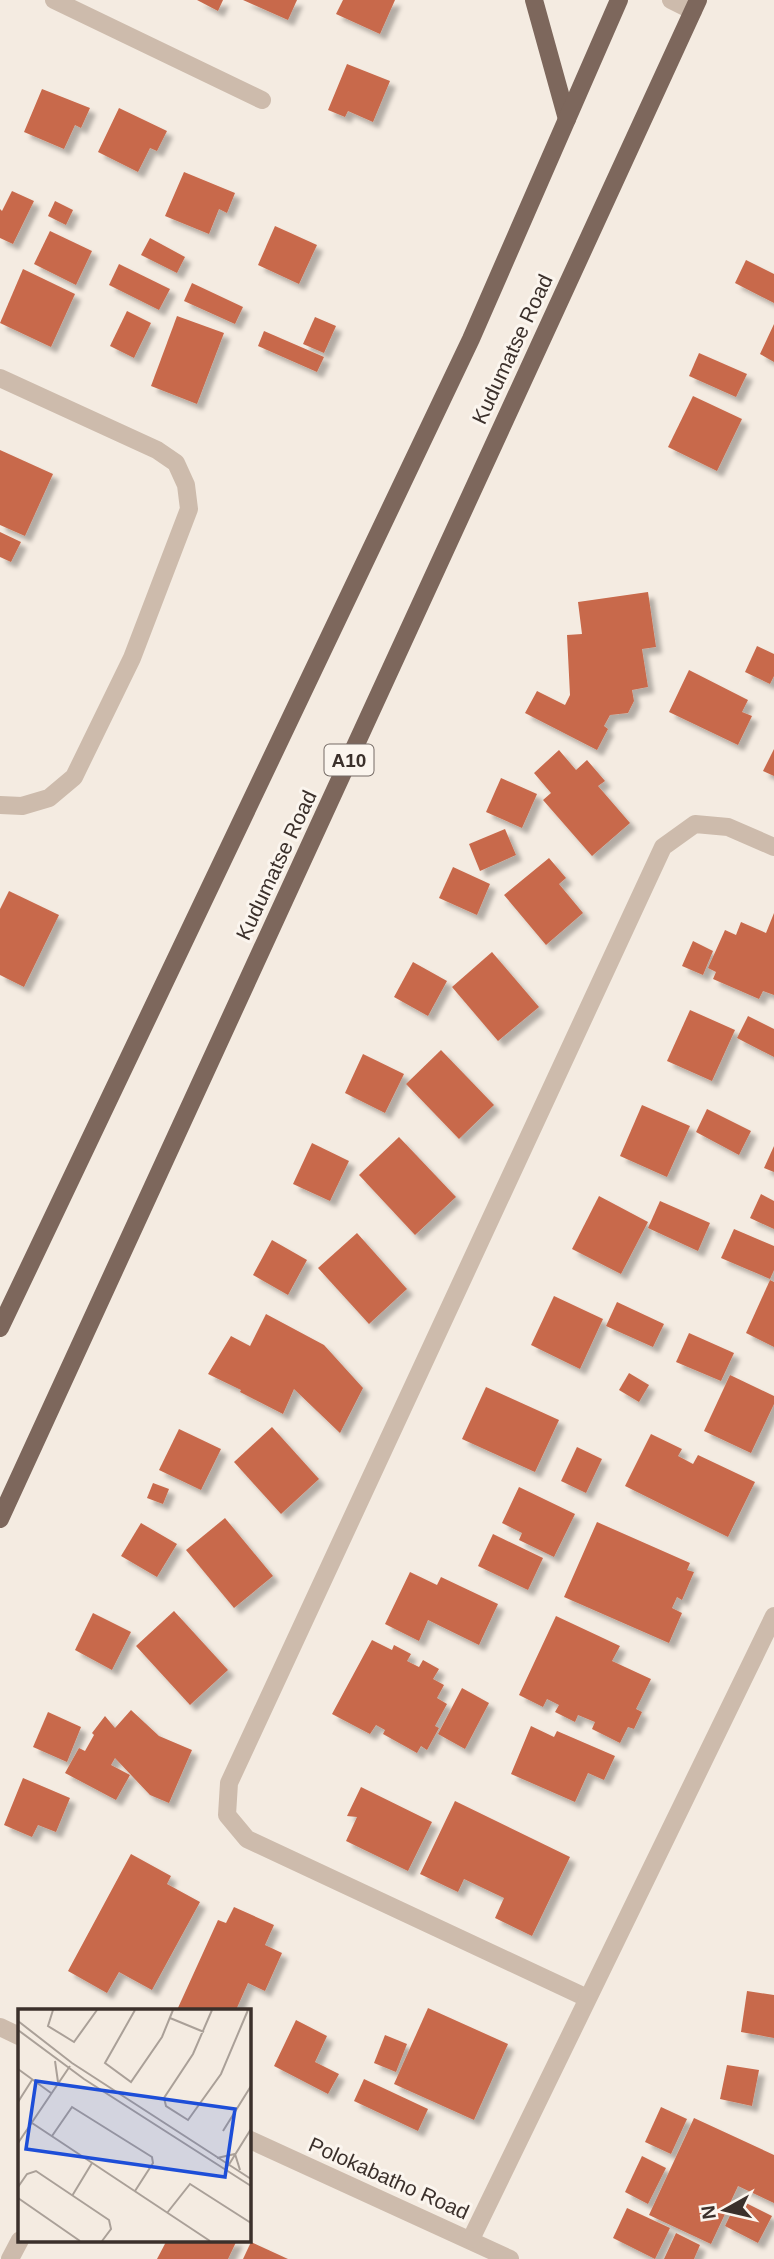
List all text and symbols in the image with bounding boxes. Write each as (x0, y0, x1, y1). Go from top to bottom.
street label: Kudumatse Road (467, 271, 557, 427)
road number: A10 (324, 744, 374, 776)
street label: Kudumatse Road (231, 787, 321, 943)
inset map (18, 2009, 250, 2242)
street label: Polokabatho Road (305, 2132, 473, 2224)
north arrow (690, 2175, 760, 2245)
text: N (697, 2204, 720, 2221)

